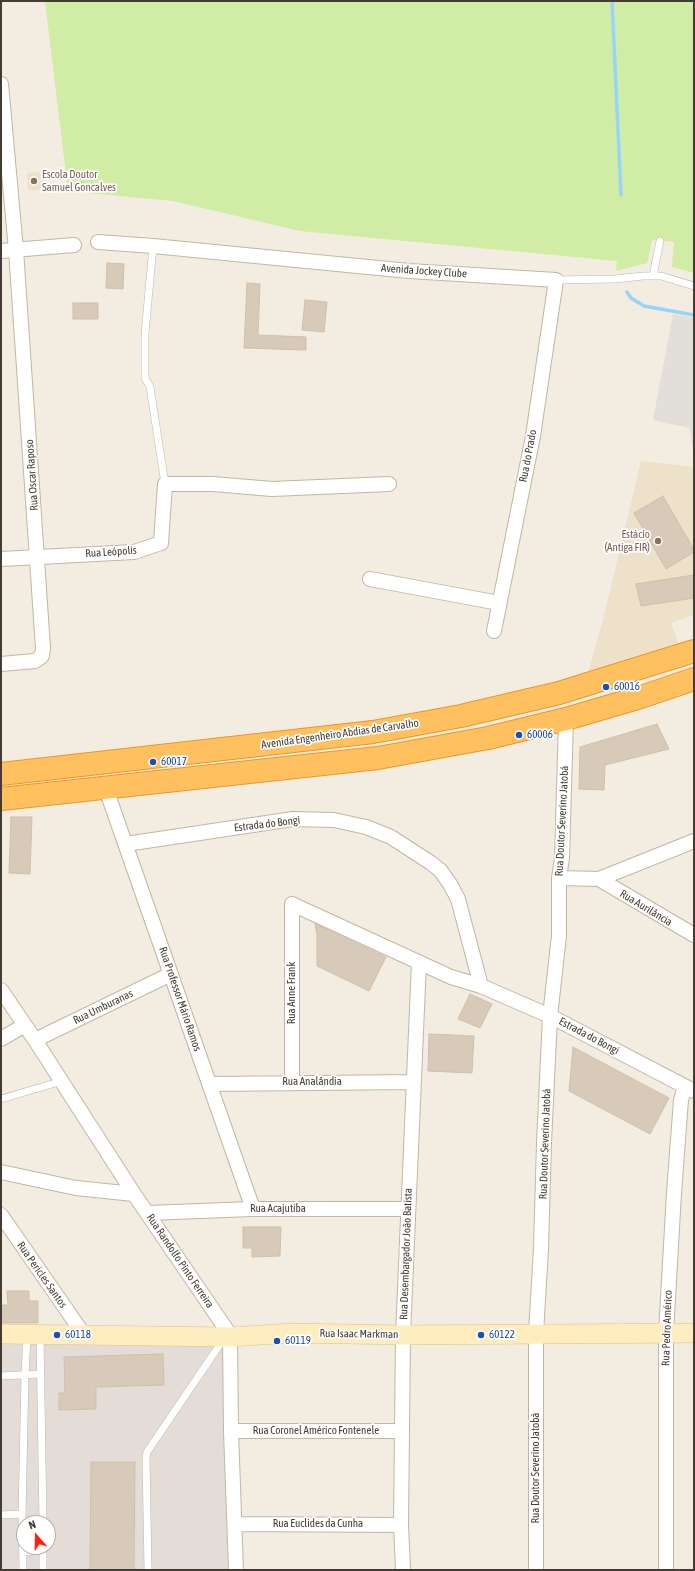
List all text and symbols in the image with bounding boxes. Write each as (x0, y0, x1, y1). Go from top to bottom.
place label: Escola Doutor Samuel Goncalves (42, 168, 116, 194)
marker: Escola Doutor Samuel Goncalves (29, 176, 39, 186)
street label: Avenida Jockey Clube (381, 261, 467, 281)
street label: Rua do Prado (516, 429, 540, 483)
street label: Rua Oscar Raposo (23, 439, 41, 511)
place label: Estácio (Antiga FIR) (604, 528, 650, 554)
marker: Estácio (Antiga FIR) (653, 536, 663, 546)
street label: Rua Leópolis (85, 544, 137, 560)
place label: 60016 (614, 680, 640, 694)
marker: 60016 (601, 682, 611, 692)
street label: Avenida Engenheiro Abdias de Carvalho (260, 716, 420, 752)
place label: 60006 (527, 728, 553, 742)
marker: 60006 (514, 730, 524, 740)
place label: 60017 (161, 755, 187, 769)
marker: 60017 (148, 757, 158, 767)
street label: Rua Doutor Severino Jatobá (553, 765, 571, 877)
street label: Estrada do Bongi (233, 813, 301, 835)
street label: Rua Aurilância (617, 887, 675, 929)
street label: Rua Professor Mário Ramos (156, 945, 204, 1053)
street label: Rua Anne Frank (285, 962, 299, 1024)
street label: Rua Umburanas (71, 987, 135, 1027)
street label: Estrada do Bongi (557, 1015, 621, 1057)
street label: Rua Analândia (282, 1075, 342, 1089)
street label: Rua Doutor Severino Jatobá (536, 1088, 554, 1200)
street label: Rua Desembargador João Batista (397, 1188, 415, 1320)
street label: Rua Acajutiba (250, 1202, 306, 1216)
street label: Rua Randolfo Pinto Ferreira (144, 1211, 216, 1311)
street label: Rua Pericles Santos (14, 1239, 70, 1311)
street label: Rua Pedro Américo (659, 1290, 675, 1366)
street label: Rua Isaac Markman (319, 1327, 399, 1341)
place label: 60118 (65, 1328, 91, 1342)
place label: 60122 (489, 1328, 515, 1342)
marker: 60118 (52, 1330, 62, 1340)
marker: 60122 (476, 1330, 486, 1340)
place label: 60119 (285, 1334, 311, 1348)
marker: 60119 (272, 1336, 282, 1346)
street label: Rua Doutor Severino Jatobá (529, 1413, 543, 1523)
street label: Rua Coronel Américo Fontenele (253, 1424, 379, 1438)
north arrow (16, 1515, 56, 1555)
street label: Rua Euclides da Cunha (273, 1517, 363, 1531)
text: N (27, 1518, 37, 1531)

